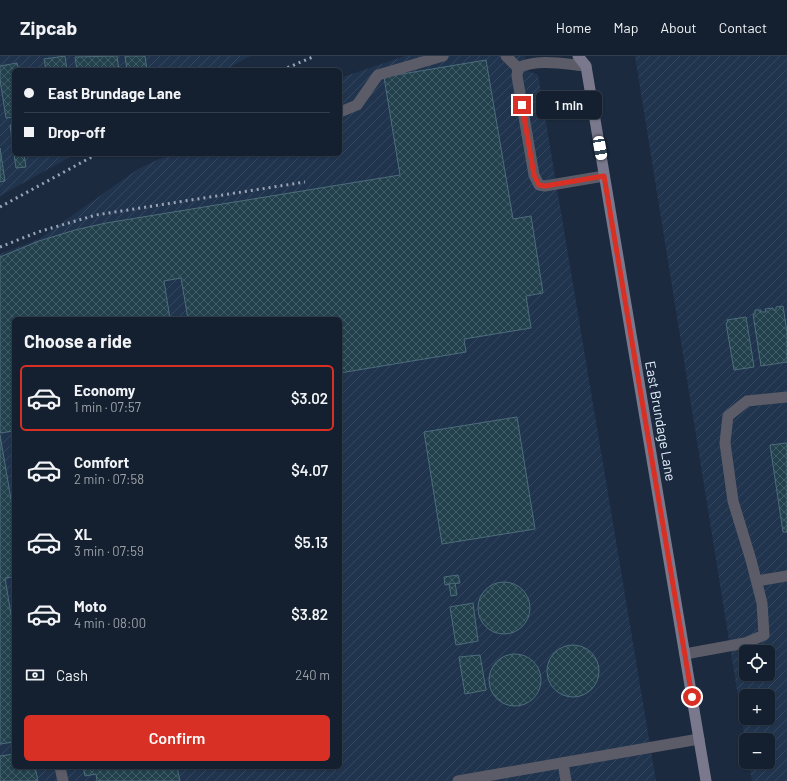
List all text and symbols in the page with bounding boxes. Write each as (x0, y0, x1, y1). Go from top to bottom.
text: Zipcab (20, 16, 77, 39)
text: Home (556, 19, 592, 36)
text: Map (614, 19, 638, 36)
text: About (660, 19, 697, 36)
text: Contact (719, 19, 767, 36)
text: East Brundage Lane (48, 84, 181, 102)
callout: 1 min (536, 91, 602, 119)
route end (513, 96, 531, 114)
text: 1 min (555, 97, 583, 113)
text: Drop-off (48, 123, 106, 141)
car (592, 135, 608, 161)
text: Choose a ride (24, 330, 132, 352)
street label: East Brundage Lane (642, 360, 680, 482)
icon: car (26, 380, 62, 416)
text: Economy (74, 381, 135, 399)
text: $3.02 (291, 389, 328, 407)
text: 1 min · 07:57 (74, 399, 141, 415)
icon: car (26, 452, 62, 488)
text: Comfort (74, 453, 129, 471)
text: $4.07 (291, 461, 328, 479)
text: 2 min · 07:58 (74, 471, 144, 487)
icon: car (26, 524, 62, 560)
text: XL (74, 525, 92, 543)
text: $5.13 (294, 533, 328, 551)
text: 3 min · 07:59 (74, 543, 144, 559)
icon: car (26, 596, 62, 632)
text: Moto (74, 597, 107, 615)
text: $3.82 (291, 605, 328, 623)
text: 4 min · 08:00 (74, 615, 146, 631)
map controls (739, 645, 775, 769)
button: locate (739, 645, 775, 681)
icon: cash (24, 664, 46, 686)
text: Cash (56, 666, 88, 684)
text: 240 m (295, 667, 330, 683)
route start (683, 688, 701, 706)
button: + (739, 689, 775, 725)
button: Confirm (24, 715, 330, 761)
button: − (739, 733, 775, 769)

